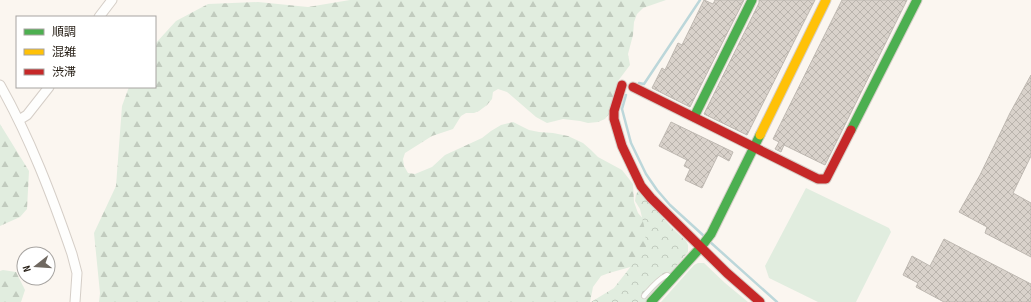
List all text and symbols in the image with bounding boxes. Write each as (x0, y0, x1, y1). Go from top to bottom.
legend (16, 16, 156, 88)
text: 順調 (52, 25, 76, 40)
text: 混雑 (52, 45, 76, 60)
text: 渋滞 (52, 65, 76, 80)
north arrow (16, 246, 56, 286)
text: N (20, 264, 34, 273)

